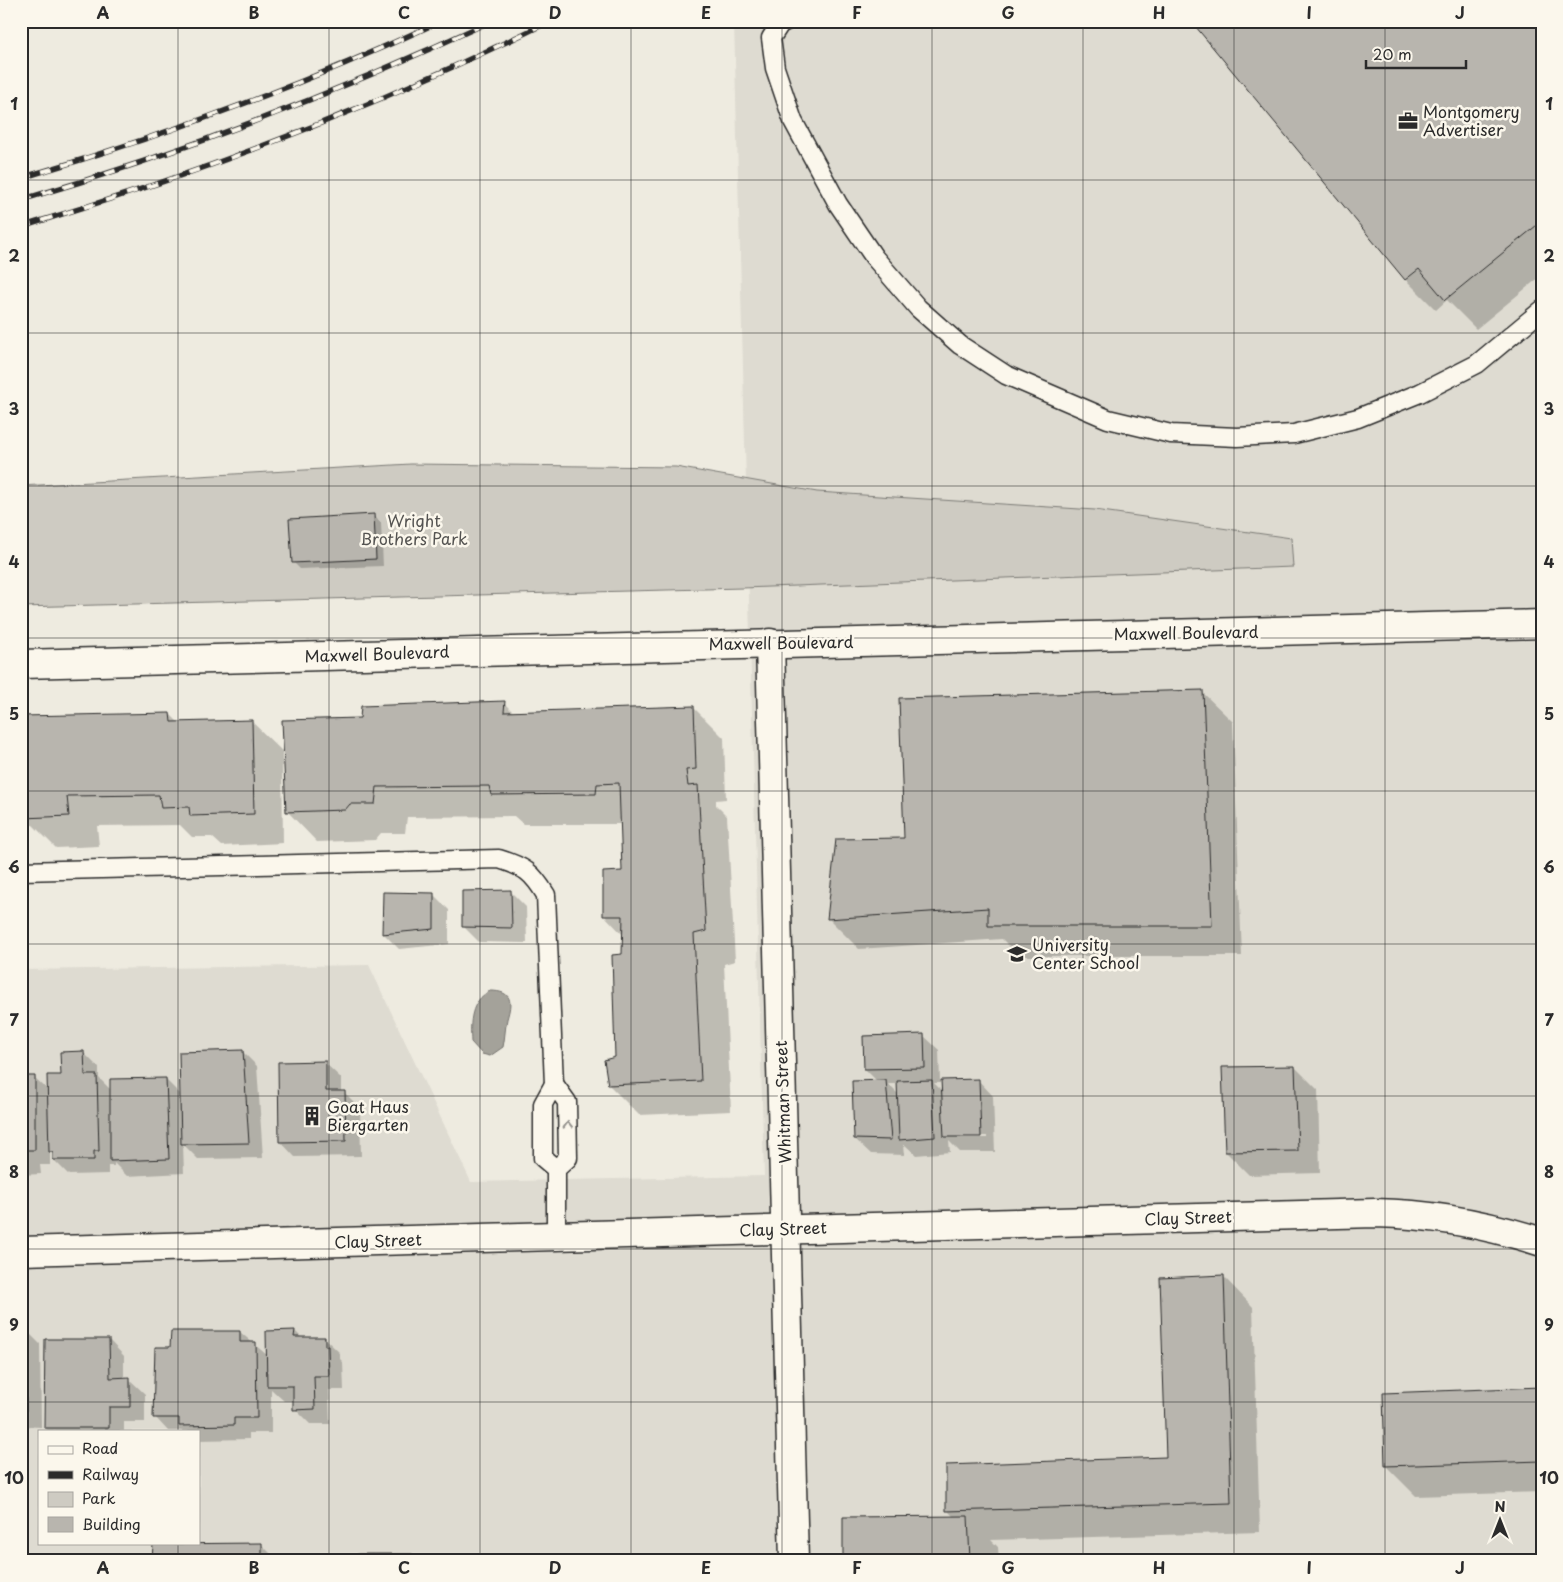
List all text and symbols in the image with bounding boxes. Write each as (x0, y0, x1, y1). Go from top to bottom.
text: A (97, 0, 110, 24)
text: B (249, 0, 260, 24)
text: C (398, 0, 410, 24)
text: D (549, 0, 561, 24)
text: E (701, 0, 711, 24)
text: F (852, 0, 862, 24)
text: G (1001, 0, 1015, 24)
text: H (1153, 0, 1165, 24)
text: I (1306, 0, 1312, 24)
text: J (1455, 0, 1465, 24)
scale bar (1366, 38, 1466, 70)
text: 20 m (1373, 42, 1412, 65)
text: 1 (10, 91, 18, 115)
text: 1 (1545, 91, 1553, 115)
place label: Montgomery Advertiser (1423, 99, 1520, 141)
office icon: Montgomery Advertiser (1397, 110, 1419, 132)
text: 2 (8, 243, 20, 267)
text: 2 (1543, 243, 1555, 267)
text: 3 (9, 396, 19, 420)
text: 3 (1544, 396, 1554, 420)
park label: Wright Brothers Park (360, 508, 468, 550)
text: 4 (9, 549, 20, 573)
text: 4 (1544, 549, 1555, 573)
street label: Maxwell Boulevard (1113, 619, 1259, 645)
street label: Maxwell Boulevard (708, 629, 854, 655)
street label: Maxwell Boulevard (304, 638, 450, 668)
text: 5 (9, 701, 19, 725)
text: 5 (1544, 701, 1554, 725)
text: 6 (8, 854, 20, 878)
text: 6 (1543, 854, 1555, 878)
place label: University Center School (1032, 932, 1140, 974)
school or university icon: University Center School (1006, 943, 1028, 965)
text: 7 (9, 1007, 19, 1031)
text: 7 (1544, 1007, 1554, 1031)
street label: Whitman Street (768, 1040, 796, 1164)
place label: Goat Haus Biergarten (327, 1094, 409, 1136)
building icon: Goat Haus Biergarten (301, 1105, 323, 1127)
one-way arrow (562, 1121, 573, 1129)
text: 8 (9, 1159, 19, 1183)
text: 8 (1544, 1159, 1554, 1183)
street label: Clay Street (1144, 1203, 1233, 1231)
street label: Clay Street (739, 1214, 828, 1242)
street label: Clay Street (334, 1226, 423, 1254)
text: 9 (9, 1312, 19, 1336)
text: 9 (1544, 1312, 1554, 1336)
legend (38, 1430, 200, 1544)
text: Road (82, 1436, 118, 1459)
text: Railway (82, 1462, 139, 1485)
text: 10 (4, 1465, 24, 1489)
text: 10 (1539, 1465, 1559, 1489)
text: Park (82, 1486, 116, 1509)
north arrow (1476, 1494, 1526, 1544)
text: N (1494, 1496, 1506, 1517)
text: Building (82, 1512, 141, 1535)
text: A (97, 1555, 110, 1579)
text: B (249, 1555, 260, 1579)
text: C (398, 1555, 410, 1579)
text: D (549, 1555, 561, 1579)
text: E (701, 1555, 711, 1579)
text: F (852, 1555, 862, 1579)
text: G (1001, 1555, 1015, 1579)
text: H (1153, 1555, 1165, 1579)
text: I (1306, 1555, 1312, 1579)
text: J (1455, 1555, 1465, 1579)

